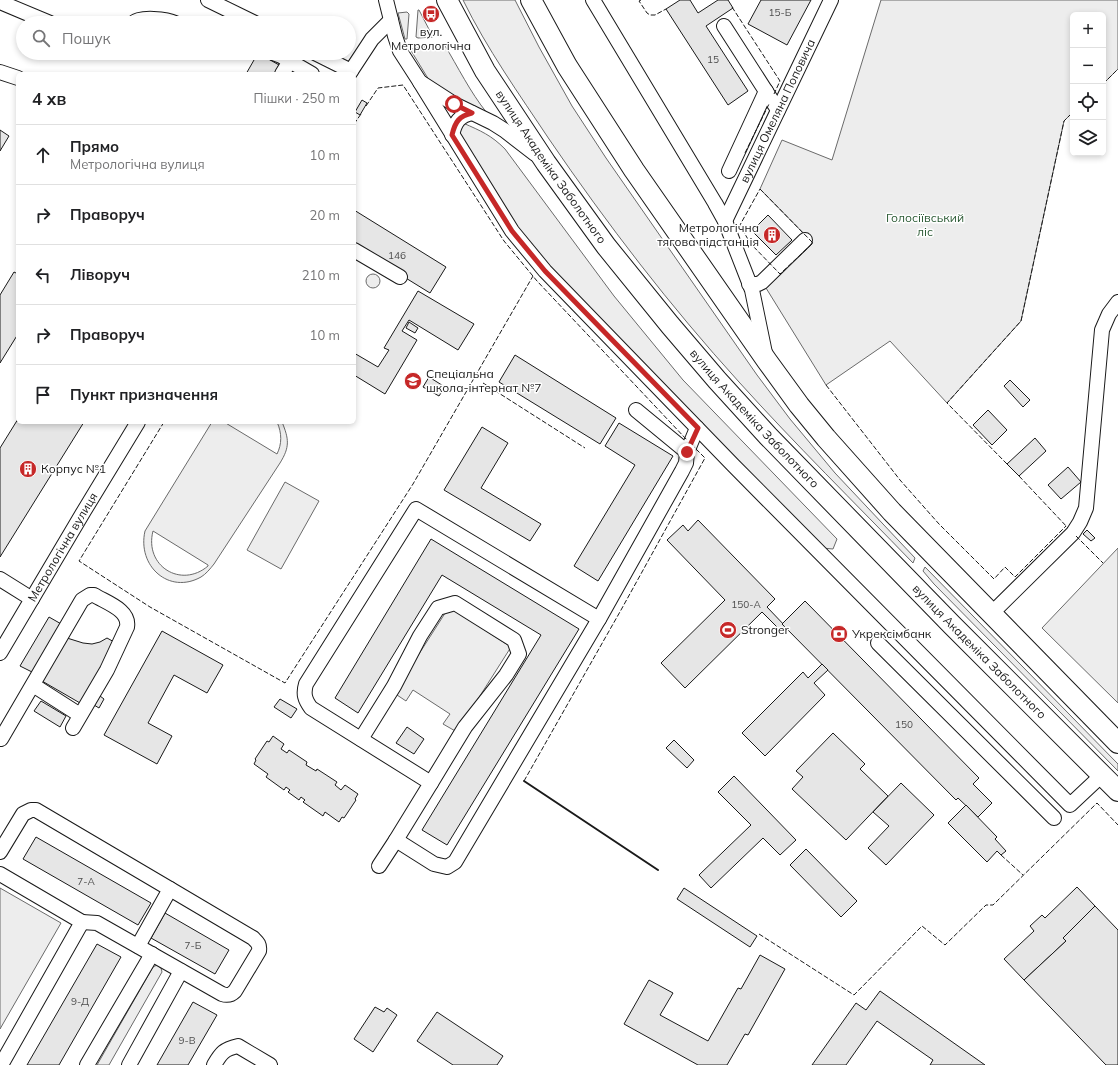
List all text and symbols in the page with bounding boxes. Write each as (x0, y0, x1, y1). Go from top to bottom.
bus stop icon: вул. Метрологічна (421, 4, 441, 24)
house number: 15-Б (768, 6, 792, 19)
map controls (1070, 12, 1106, 156)
button: + (1070, 12, 1106, 48)
search box (16, 16, 356, 60)
place label: вул. Метрологічна (391, 24, 471, 53)
icon: search (30, 27, 52, 49)
text: Пошук (62, 29, 111, 48)
street label: вулиця Омеляна Поповича (736, 36, 818, 185)
button: − (1070, 48, 1106, 84)
house number: 15 (707, 53, 719, 66)
button: locate (1070, 84, 1106, 120)
street label: вулиця Академіка Заболотного (493, 87, 610, 246)
text: 4 хв (32, 88, 66, 109)
text: Пішки · 250 m (253, 90, 340, 106)
route start (445, 95, 463, 113)
button: layers (1070, 120, 1106, 156)
text: Прямо (70, 137, 119, 156)
icon: ahead (32, 144, 54, 166)
text: 10 m (310, 147, 340, 163)
text: Метрологічна вулиця (70, 156, 205, 172)
icon: right (32, 204, 54, 226)
text: Праворуч (70, 205, 145, 224)
text: 20 m (310, 207, 340, 223)
park label: Голосіївський ліс (886, 210, 964, 239)
place label: Метрологічна тягова підстанція (657, 220, 759, 249)
building icon: Метрологічна тягова підстанція (762, 225, 782, 245)
house number: 146 (388, 249, 406, 262)
icon: left (32, 264, 54, 286)
text: Ліворуч (70, 265, 130, 284)
text: 210 m (302, 267, 340, 283)
icon: right (32, 324, 54, 346)
text: Праворуч (70, 325, 145, 344)
text: 10 m (310, 327, 340, 343)
street label: вулиця Академіка Заболотного (687, 346, 822, 491)
place label: Спеціальна школа-інтернат №7 (426, 366, 542, 395)
school or university icon: Спеціальна школа-інтернат №7 (403, 371, 423, 391)
icon: arrive (32, 384, 54, 406)
text: Пункт призначення (70, 385, 218, 404)
route end (678, 443, 696, 461)
building icon: Корпус №1 (18, 459, 38, 479)
place label: Корпус №1 (41, 461, 106, 476)
street label: Метрологічна вулиця (24, 490, 100, 604)
street label: вулиця Академіка Заболотного (910, 581, 1050, 722)
house number: 150-А (731, 598, 761, 611)
sports icon: Stronger (718, 620, 738, 640)
place label: Stronger (741, 622, 790, 637)
bank icon: Укрексімбанк (829, 624, 849, 644)
place label: Укрексімбанк (851, 626, 932, 641)
house number: 150 (895, 718, 913, 731)
house number: 7-А (77, 875, 95, 888)
house number: 7-Б (184, 939, 202, 952)
house number: 9-Д (71, 995, 89, 1008)
house number: 9-В (178, 1034, 196, 1047)

